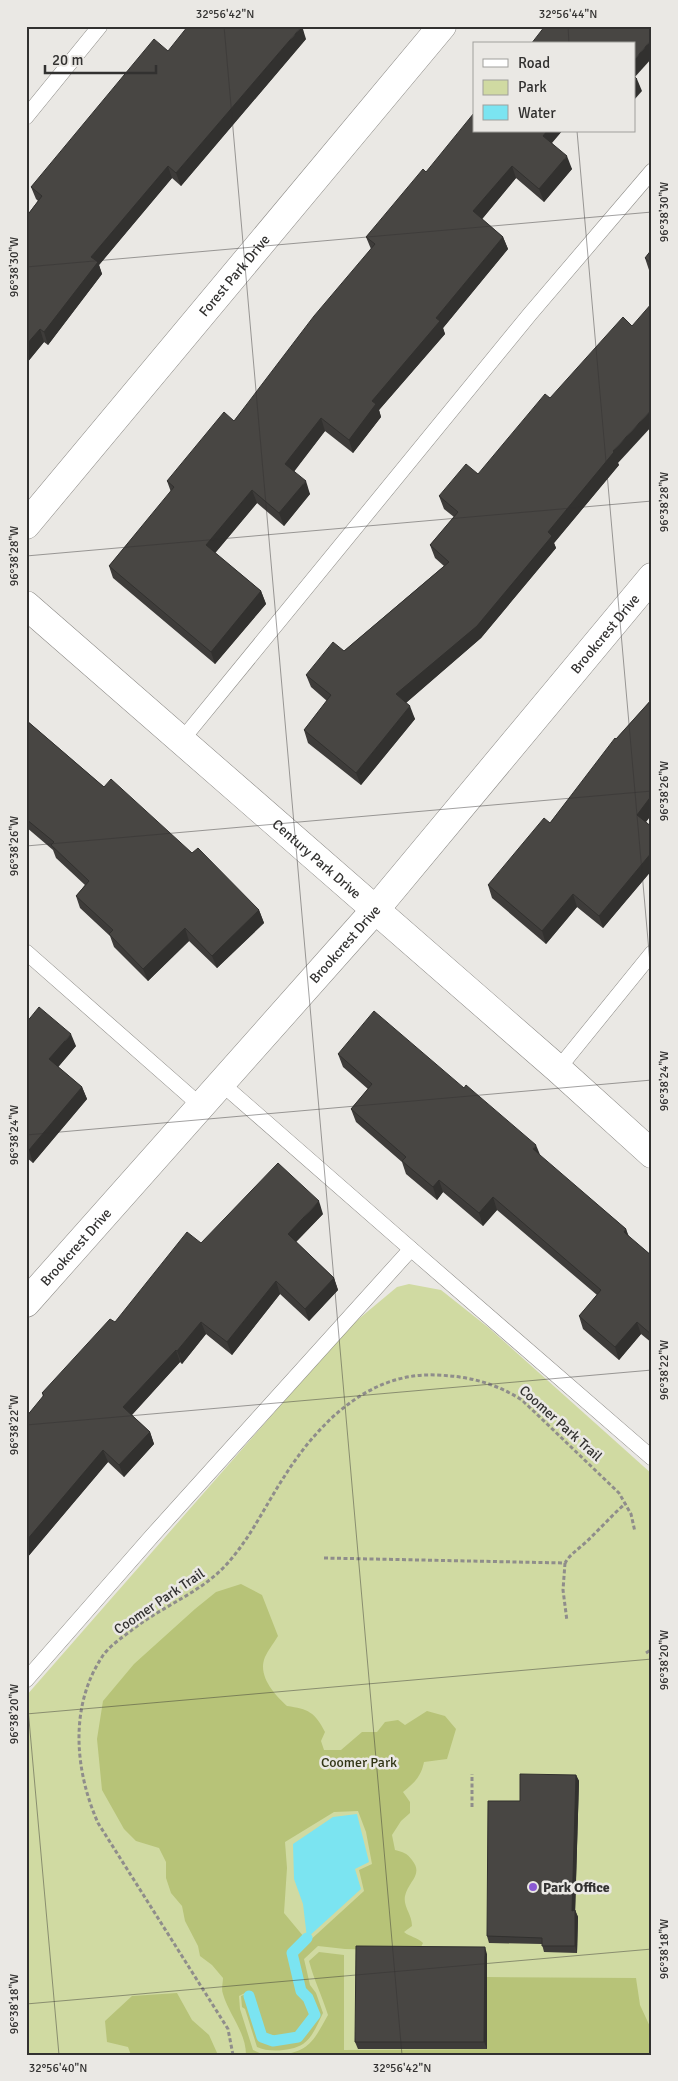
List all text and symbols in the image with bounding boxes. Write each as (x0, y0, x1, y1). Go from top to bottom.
text: 32°56'42"N (196, 7, 254, 22)
text: 32°56'44"N (539, 7, 597, 22)
scale bar (45, 42, 156, 74)
legend (473, 42, 636, 132)
text: 20 m (52, 51, 83, 69)
text: Road (518, 54, 550, 72)
text: Park (518, 78, 547, 96)
text: Water (518, 104, 556, 122)
text: 96°38'30"W (657, 182, 672, 242)
street label: Forest Park Drive (195, 231, 274, 320)
text: 96°38'30"W (7, 237, 22, 297)
text: 96°38'28"W (657, 472, 672, 532)
text: 96°38'28"W (7, 526, 22, 586)
street label: Brookcrest Drive (567, 591, 643, 677)
text: 96°38'26"W (657, 761, 672, 821)
text: 96°38'26"W (7, 816, 22, 876)
street label: Century Park Drive (269, 816, 364, 902)
street label: Brookcrest Drive (306, 902, 384, 987)
text: 96°38'24"W (657, 1051, 672, 1111)
text: 96°38'24"W (7, 1105, 22, 1165)
street label: Brookcrest Drive (37, 1205, 115, 1290)
text: 96°38'22"W (657, 1340, 672, 1400)
street label: Coomer Park Trail (516, 1382, 606, 1465)
text: 96°38'22"W (7, 1395, 22, 1455)
street label: Coomer Park Trail (111, 1565, 208, 1638)
text: 96°38'20"W (657, 1630, 672, 1690)
text: 96°38'20"W (7, 1684, 22, 1744)
park label: Coomer Park (321, 1754, 397, 1771)
place label: Park Office (543, 1879, 610, 1896)
marker: Park Office (527, 1881, 539, 1893)
text: 96°38'18"W (657, 1919, 672, 1979)
text: 96°38'18"W (7, 1974, 22, 2034)
text: 32°56'40"N (29, 2061, 87, 2076)
text: 32°56'42"N (373, 2061, 431, 2076)

